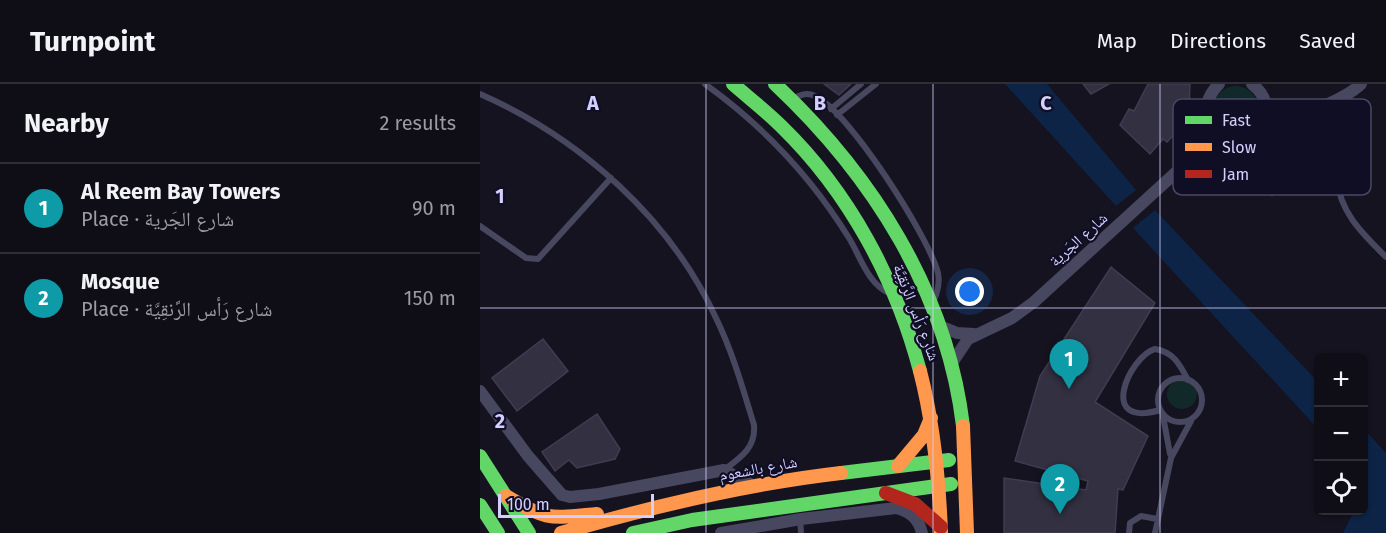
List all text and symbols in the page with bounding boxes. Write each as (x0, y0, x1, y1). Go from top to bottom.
text: Turnpoint (30, 25, 155, 58)
text: Map (1097, 28, 1137, 54)
text: Directions (1170, 28, 1266, 54)
text: Saved (1299, 28, 1356, 54)
text: A (586, 91, 600, 115)
text: B (814, 91, 826, 115)
text: C (1040, 91, 1052, 115)
legend (1173, 99, 1371, 195)
text: Nearby (24, 108, 109, 139)
text: 2 results (379, 111, 456, 135)
text: Fast (1222, 111, 1251, 130)
text: Slow (1222, 138, 1257, 157)
text: Jam (1222, 165, 1249, 184)
text: Al Reem Bay Towers (81, 178, 280, 205)
text: 1 (495, 184, 505, 208)
text: 1 (39, 196, 48, 220)
text: 90 m (412, 196, 456, 220)
text: Place · شارع الجَرية (81, 207, 234, 231)
street label: شارع الجَرية (1045, 208, 1112, 271)
street label: شارع رَأس الرَّنقِيَّة (888, 261, 944, 364)
text: Mosque (81, 268, 160, 295)
your location (955, 277, 984, 306)
text: 2 (38, 286, 49, 310)
text: 150 m (404, 286, 456, 310)
text: Place · شارع رَأس الرَّنقِيَّة (81, 297, 272, 321)
pin: 1 (1050, 340, 1088, 389)
map controls (1314, 353, 1368, 515)
button: + (1314, 353, 1368, 407)
button: − (1314, 407, 1368, 461)
text: 2 (495, 409, 505, 433)
street label: شارع بالشعوم (718, 452, 799, 486)
button: locate (1314, 461, 1368, 515)
pin: 2 (1040, 464, 1080, 514)
scale bar (498, 491, 654, 518)
text: 100 m (507, 495, 550, 514)

